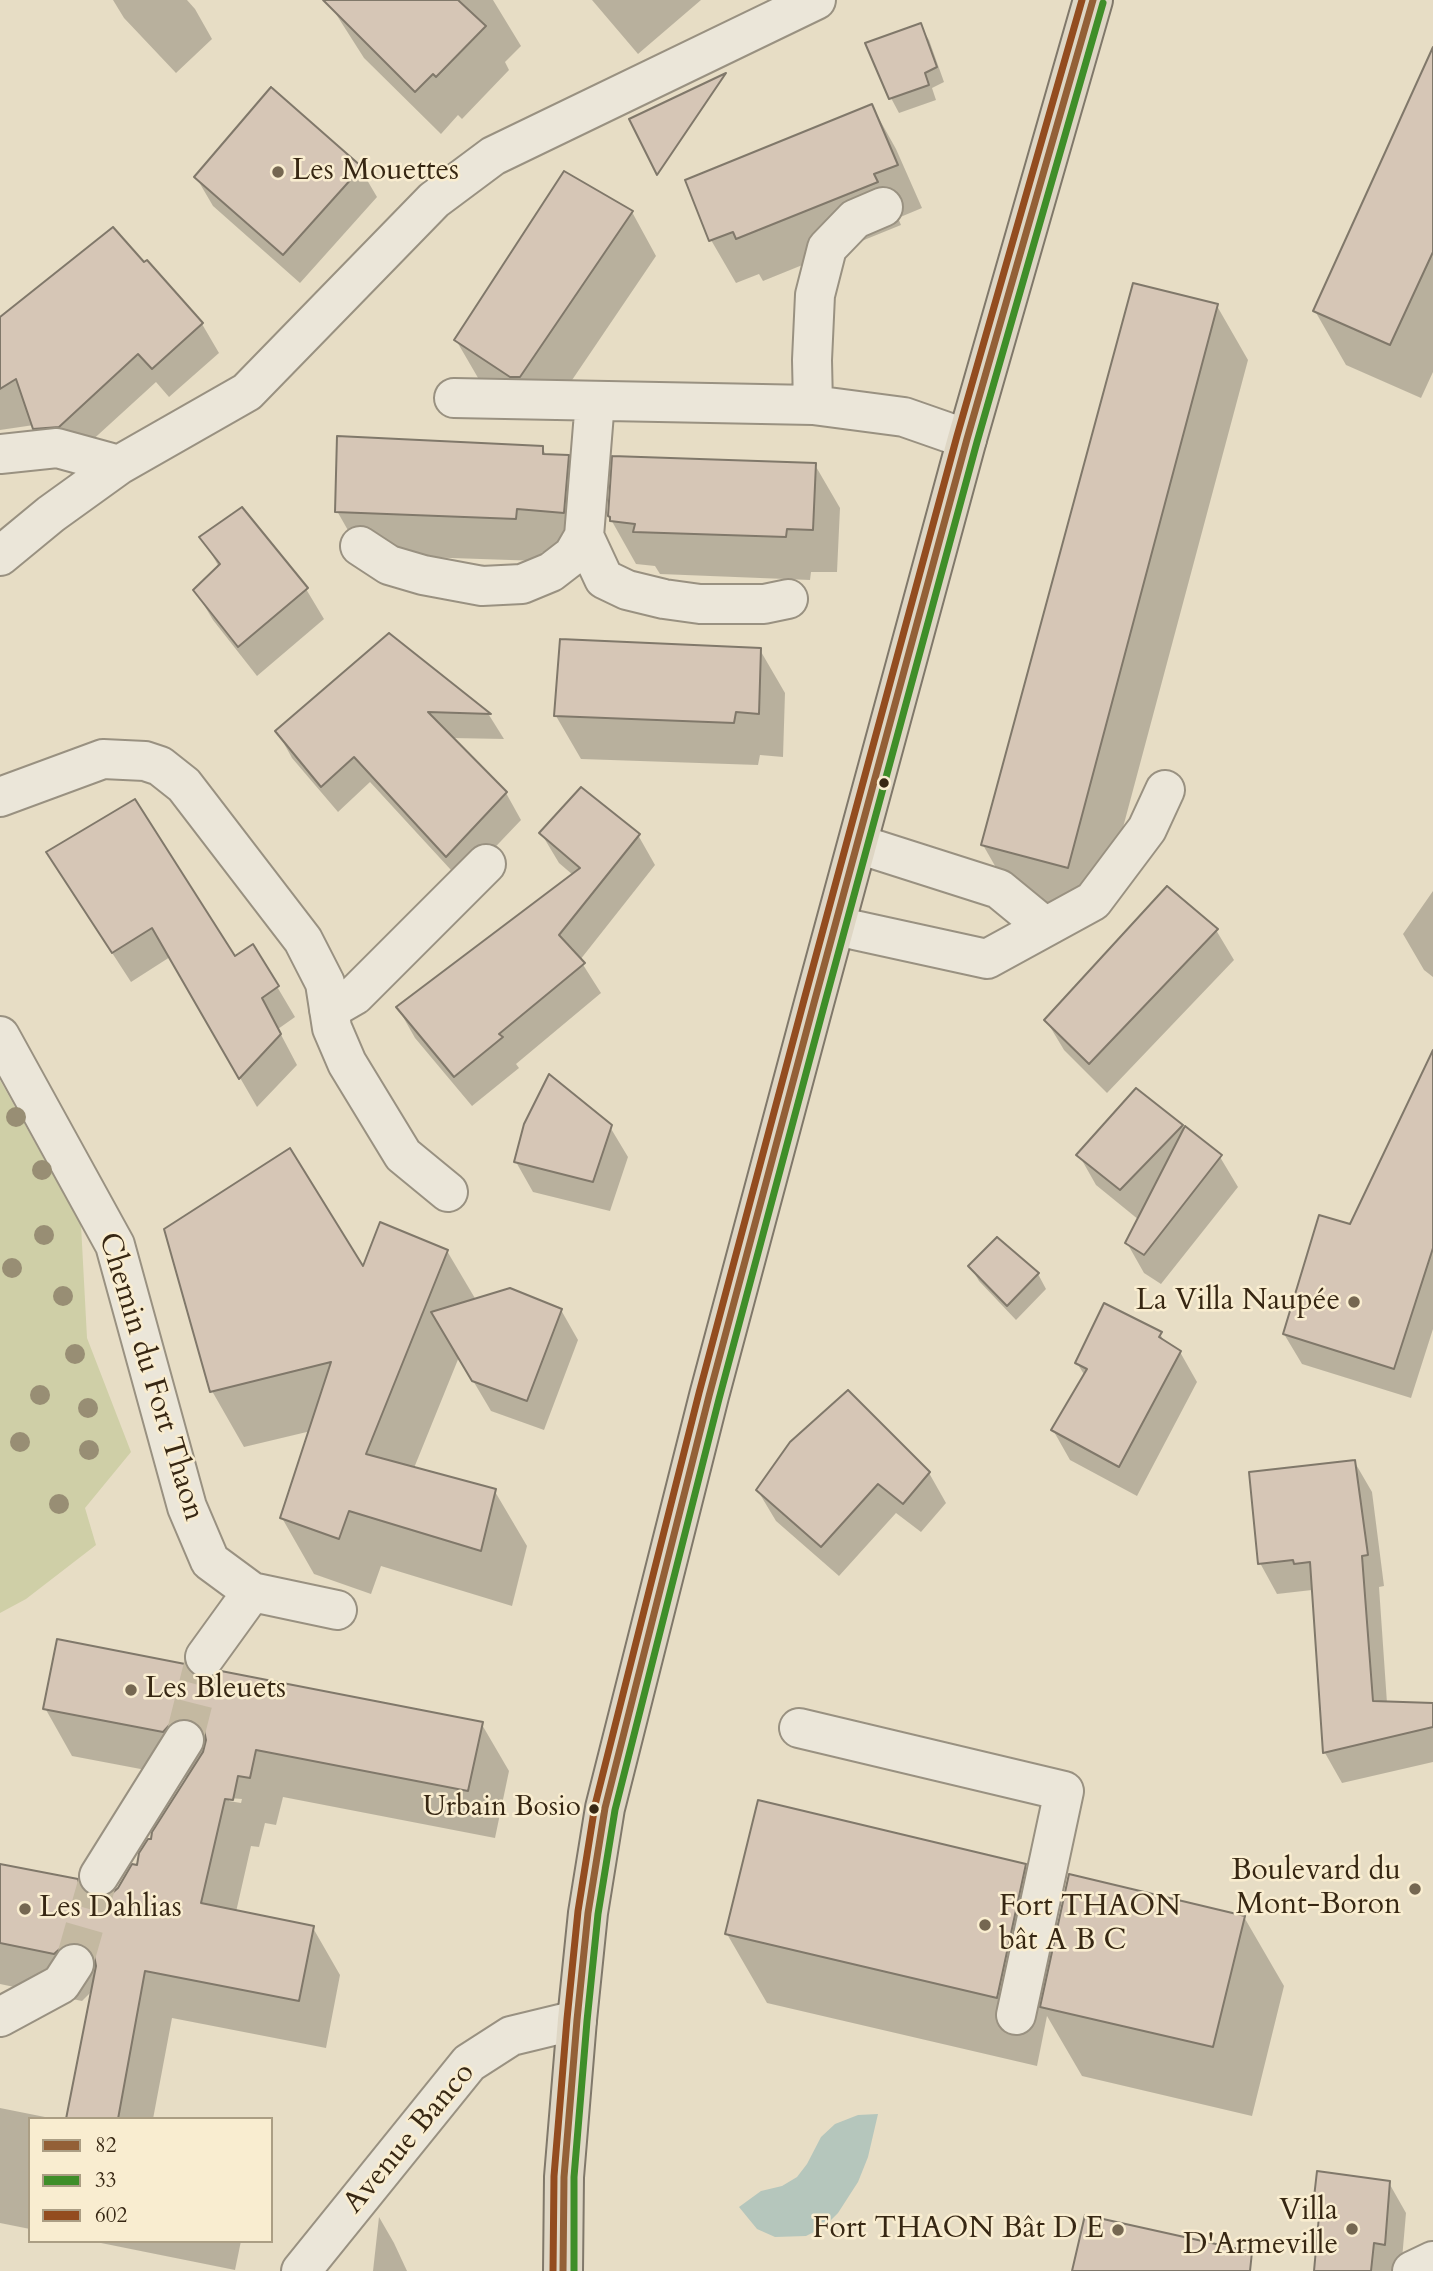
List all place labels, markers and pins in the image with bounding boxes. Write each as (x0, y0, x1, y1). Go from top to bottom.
place label: Les Mouettes (292, 154, 459, 190)
marker: Les Mouettes (270, 164, 286, 180)
unlabelled marker (877, 776, 891, 790)
place label: La Villa Naupée (1136, 1284, 1340, 1320)
marker: La Villa Naupée (1346, 1294, 1362, 1310)
place label: Les Bleuets (145, 1672, 286, 1708)
marker: Les Bleuets (123, 1682, 139, 1698)
place label: Urbain Bosio (423, 1792, 581, 1826)
marker: Urbain Bosio (587, 1802, 601, 1816)
place label: Boulevard du Mont-Boron (1231, 1854, 1401, 1924)
marker: Boulevard du Mont-Boron (1407, 1881, 1423, 1897)
place label: Fort THAON bât A B C (999, 1890, 1181, 1960)
place label: Les Dahlias (39, 1891, 182, 1927)
marker: Les Dahlias (17, 1901, 33, 1917)
marker: Fort THAON bât A B C (977, 1917, 993, 1933)
place label: Villa D'Armeville (1183, 2194, 1338, 2264)
place label: Fort THAON Bât D E (812, 2212, 1104, 2248)
marker: Villa D'Armeville (1344, 2221, 1360, 2237)
marker: Fort THAON Bât D E (1110, 2222, 1126, 2238)

